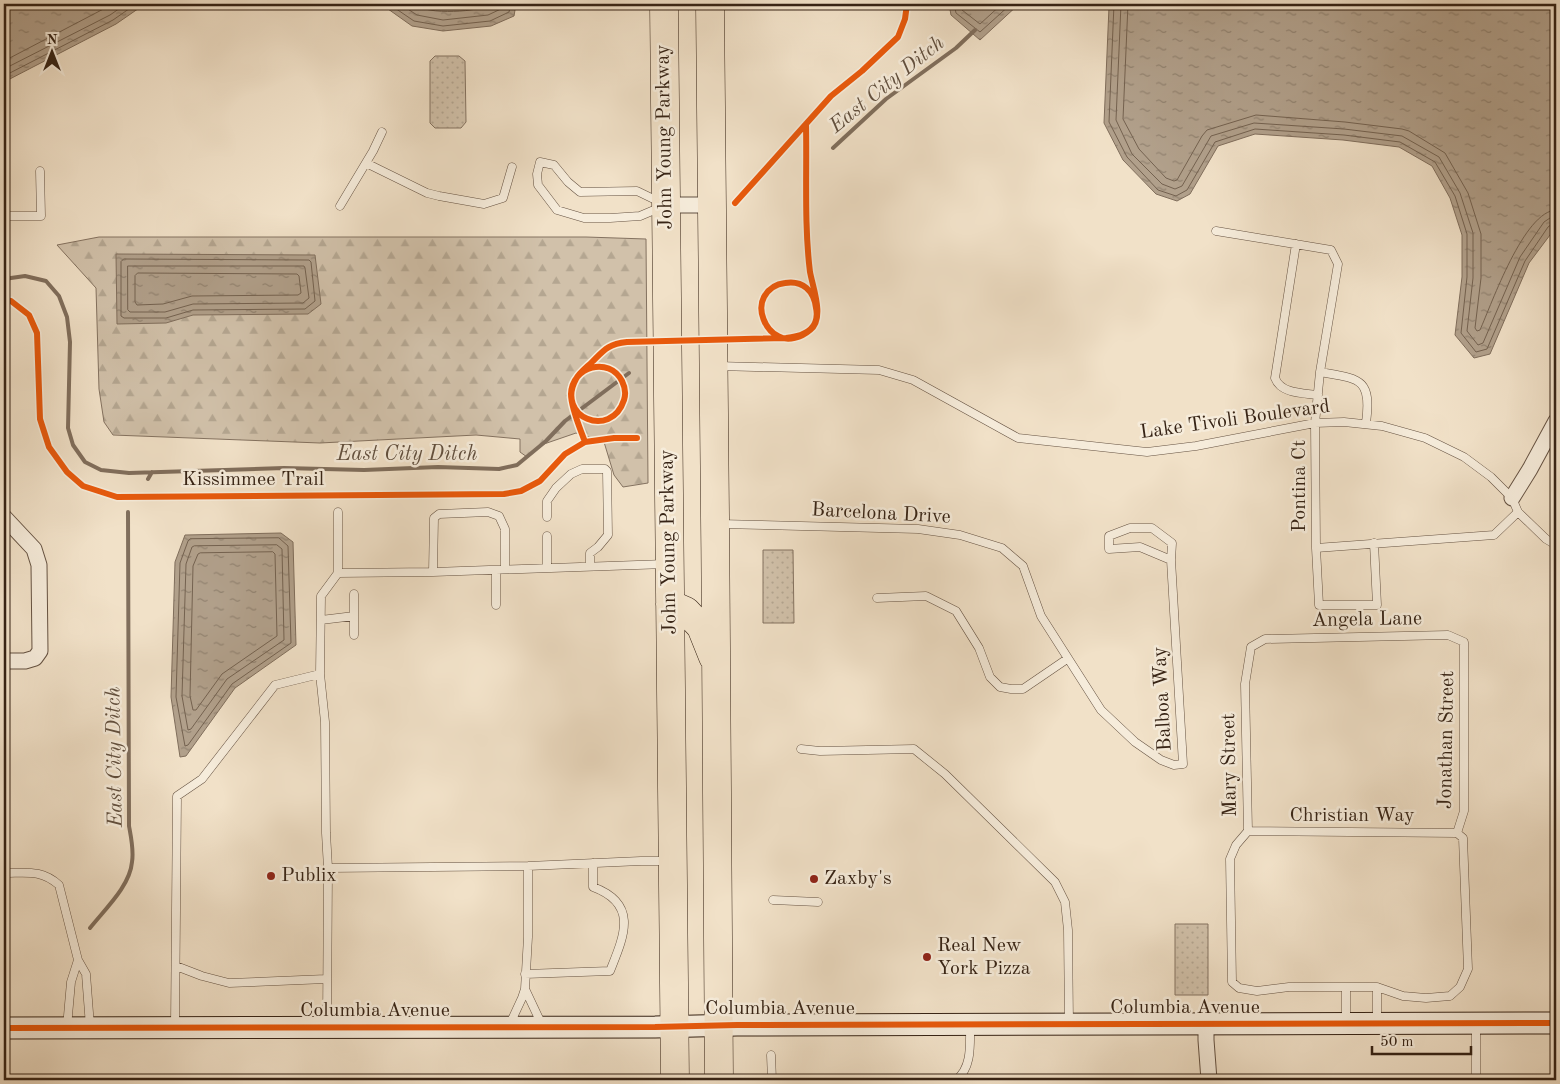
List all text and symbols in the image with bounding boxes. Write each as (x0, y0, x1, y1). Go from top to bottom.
north arrow (28, 28, 78, 78)
water label: East City Ditch (825, 32, 949, 138)
text: N (47, 33, 58, 47)
street label: John Young Parkway (653, 44, 677, 230)
street label: Lake Tivoli Boulevard (1139, 397, 1331, 443)
street label: Pontina Ct (1290, 440, 1310, 532)
water label: East City Ditch (336, 444, 478, 465)
street label: John Young Parkway (657, 449, 681, 635)
street label: Kissimmee Trail (182, 470, 324, 490)
street label: Barcelona Drive (811, 500, 951, 528)
street label: Angela Lane (1312, 609, 1422, 631)
street label: Balboa Way (1150, 646, 1176, 752)
street label: Jonathan Street (1436, 671, 1458, 809)
water label: East City Ditch (103, 686, 127, 829)
street label: Mary Street (1219, 713, 1241, 817)
street label: Christian Way (1289, 806, 1415, 826)
place label: Publix (281, 866, 337, 886)
place label: Zaxby's (824, 869, 892, 889)
marker: Publix (265, 870, 277, 882)
marker: Zaxby's (808, 873, 820, 885)
place label: Real New York Pizza (937, 936, 1031, 979)
marker: Real New York Pizza (921, 951, 933, 963)
street label: Columbia Avenue (1110, 998, 1260, 1018)
street label: Columbia Avenue (705, 999, 855, 1019)
street label: Columbia Avenue (300, 1001, 450, 1021)
scale bar (1372, 1024, 1471, 1056)
text: 50 m (1380, 1035, 1414, 1050)

